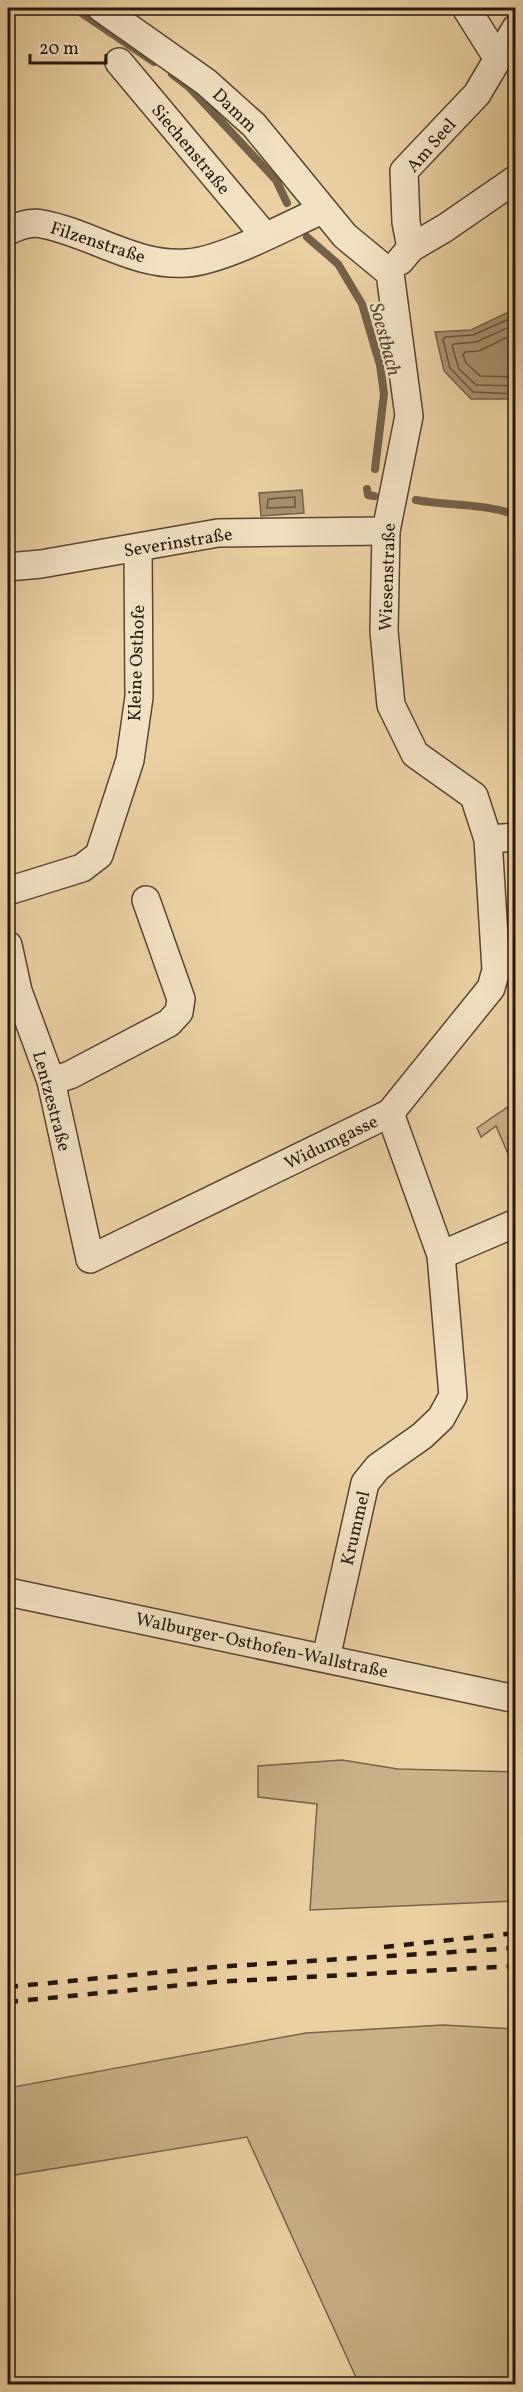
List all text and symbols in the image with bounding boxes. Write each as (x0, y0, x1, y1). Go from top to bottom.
scale bar (30, 27, 106, 65)
text: 20 m (39, 37, 79, 62)
street label: Damm (206, 83, 262, 139)
street label: Siechenstraße (145, 99, 235, 201)
street label: Am Seel (402, 113, 463, 179)
street label: Filzenstraße (47, 216, 148, 271)
water label: Soestbach (361, 300, 407, 379)
street label: Severinstraße (122, 523, 234, 564)
street label: Wiesenstraße (374, 523, 403, 632)
street label: Kleine Osthofe (123, 604, 152, 722)
street label: Lentzestraße (25, 1048, 76, 1154)
street label: Widumgasse (281, 1110, 383, 1177)
street label: Krummel (336, 1489, 377, 1568)
street label: Walburger-Osthofen-Wallstraße (133, 1607, 390, 1685)

